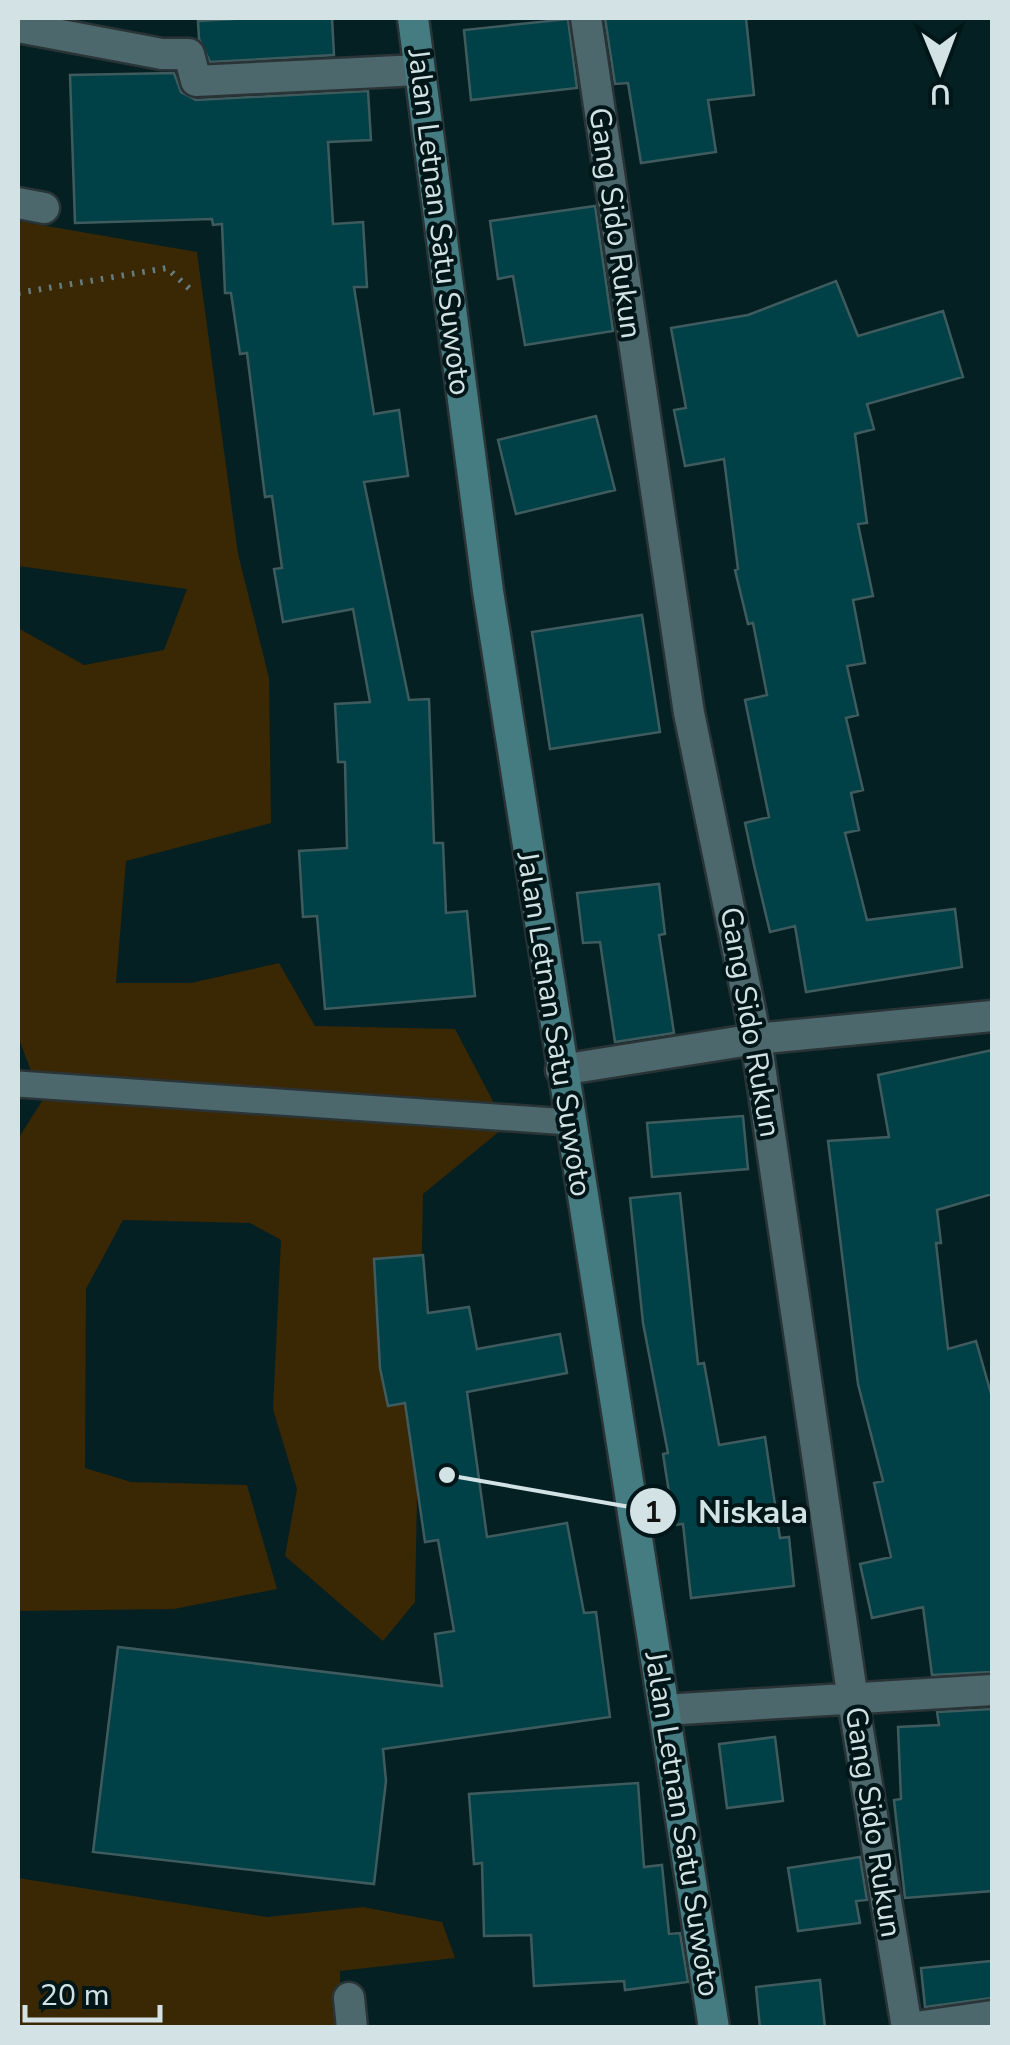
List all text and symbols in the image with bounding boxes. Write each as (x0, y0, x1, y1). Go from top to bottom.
north arrow (890, 20, 990, 120)
street label: Jalan Letnan Satu Suwoto (397, 45, 481, 398)
text: U (930, 75, 951, 113)
street label: Gang Sido Rukun (578, 105, 652, 341)
street label: Jalan Letnan Satu Suwoto (506, 848, 602, 1199)
street label: Gang Sido Rukun (710, 904, 790, 1140)
callout: Niskala (628, 1480, 828, 1542)
text: Niskala (698, 1491, 808, 1534)
text: 1 (644, 1492, 662, 1533)
street label: Jalan Letnan Satu Suwoto (634, 1648, 730, 1999)
street label: Gang Sido Rukun (835, 1704, 911, 1940)
scale bar (25, 1960, 160, 2022)
text: 20 m (40, 1975, 109, 2016)

